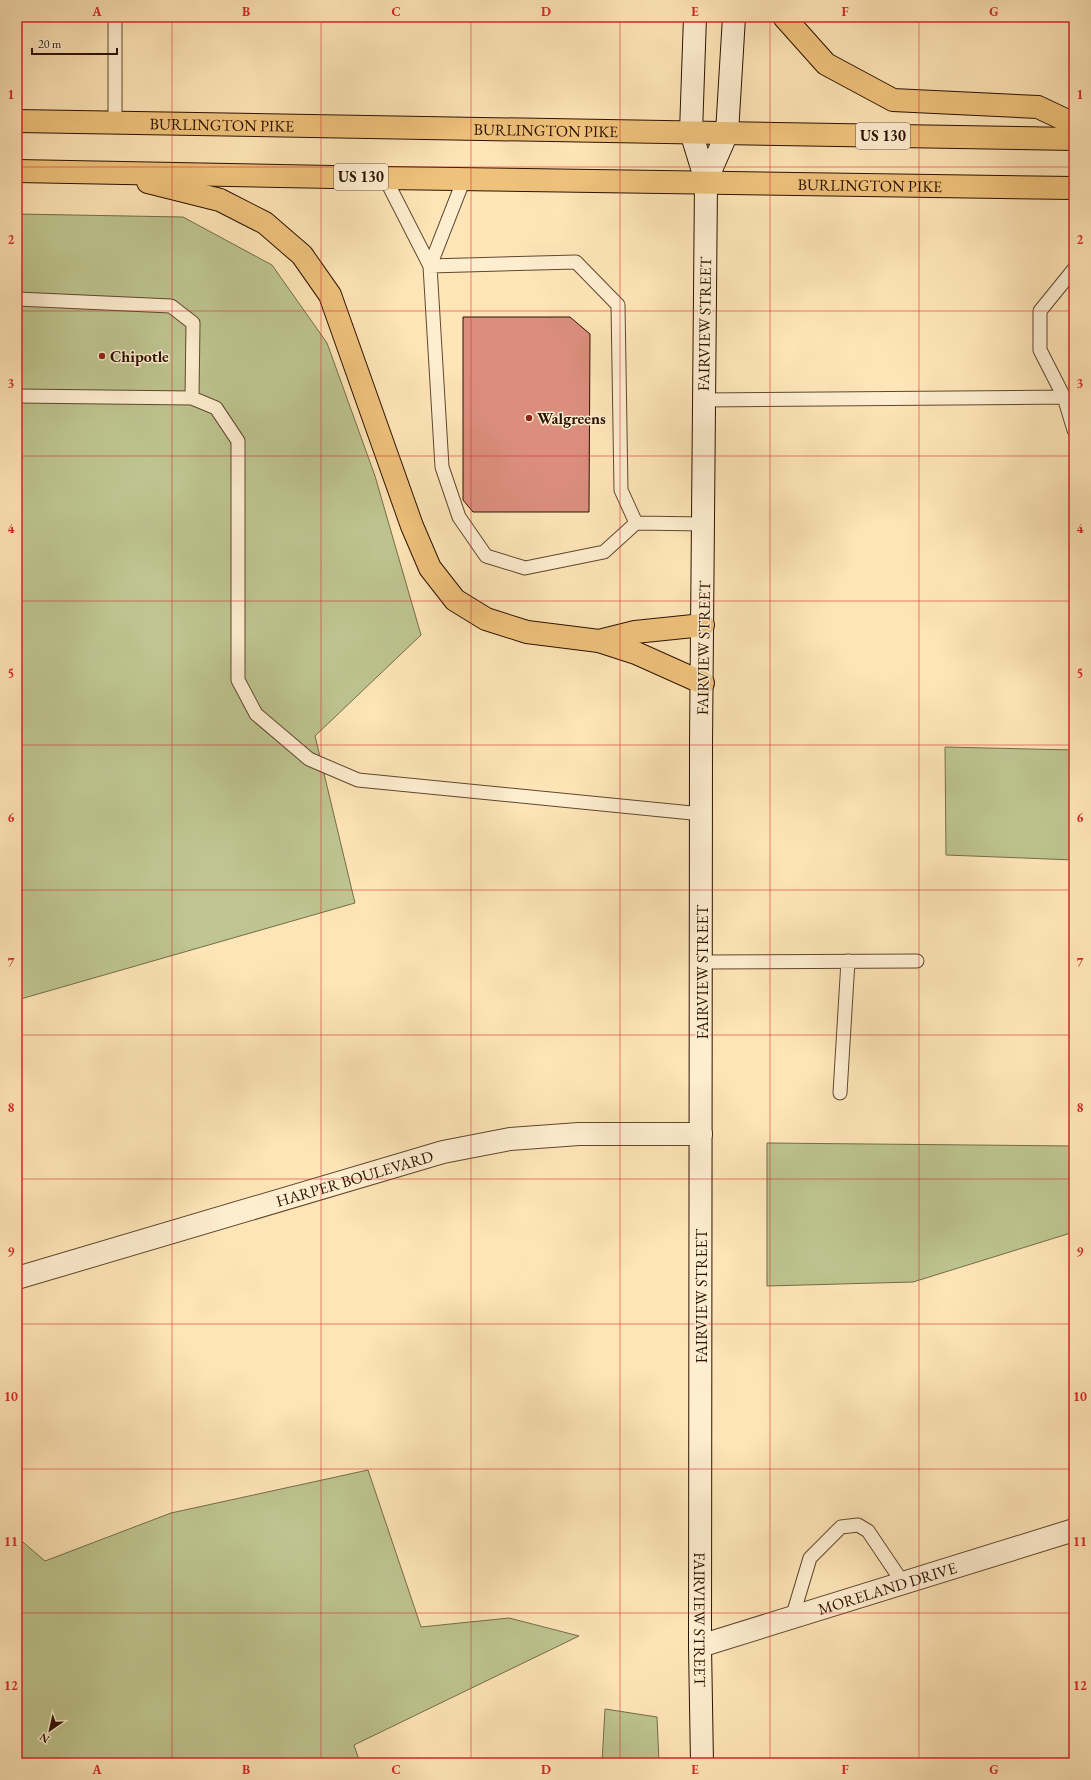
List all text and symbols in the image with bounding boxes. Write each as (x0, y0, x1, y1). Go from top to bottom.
text: A (91, 3, 102, 20)
text: B (242, 3, 250, 20)
text: C (391, 3, 401, 20)
text: D (541, 3, 551, 20)
text: E (691, 3, 699, 20)
text: F (841, 3, 849, 20)
text: G (989, 3, 999, 20)
scale bar (32, 30, 117, 56)
text: 20 m (38, 36, 62, 52)
text: 1 (8, 86, 15, 103)
text: 1 (1077, 86, 1084, 103)
street label: BURLINGTON PIKE (150, 113, 294, 137)
street label: BURLINGTON PIKE (473, 119, 618, 142)
road number: US 130 (856, 123, 910, 149)
road number: US 130 (334, 164, 388, 190)
street label: BURLINGTON PIKE (797, 174, 942, 197)
text: 2 (8, 231, 15, 248)
text: 2 (1077, 231, 1084, 248)
street label: FAIRVIEW STREET (693, 256, 716, 391)
place label: Chipotle (110, 346, 169, 367)
marker: Chipotle (97, 351, 107, 361)
text: 3 (8, 375, 15, 392)
text: 3 (1077, 375, 1084, 392)
place label: Walgreens (537, 408, 606, 429)
marker: Walgreens (524, 413, 534, 423)
text: 4 (8, 520, 15, 537)
text: 4 (1077, 520, 1084, 537)
street label: FAIRVIEW STREET (692, 580, 715, 715)
text: 5 (8, 665, 14, 682)
text: 5 (1077, 665, 1083, 682)
text: 6 (8, 809, 15, 826)
text: 6 (1077, 809, 1084, 826)
street label: FAIRVIEW STREET (692, 904, 713, 1039)
text: 7 (8, 954, 15, 971)
text: 7 (1077, 954, 1084, 971)
text: 8 (8, 1099, 15, 1116)
text: 8 (1077, 1099, 1084, 1116)
street label: HARPER BOULEVARD (274, 1145, 436, 1212)
street label: FAIRVIEW STREET (691, 1228, 712, 1363)
text: 9 (8, 1243, 15, 1260)
text: 9 (1077, 1243, 1084, 1260)
text: 10 (4, 1388, 18, 1405)
text: 10 (1073, 1388, 1087, 1405)
text: 11 (4, 1533, 18, 1550)
text: 11 (1073, 1533, 1087, 1550)
street label: FAIRVIEW STREET (689, 1552, 711, 1687)
street label: MORELAND DRIVE (815, 1557, 959, 1620)
text: 12 (4, 1677, 18, 1694)
text: 12 (1073, 1677, 1087, 1694)
north arrow (30, 1710, 70, 1750)
text: N (37, 1730, 52, 1747)
text: A (91, 1761, 102, 1778)
text: B (242, 1761, 250, 1778)
text: C (391, 1761, 401, 1778)
text: D (541, 1761, 551, 1778)
text: E (691, 1761, 699, 1778)
text: F (841, 1761, 849, 1778)
text: G (989, 1761, 999, 1778)

